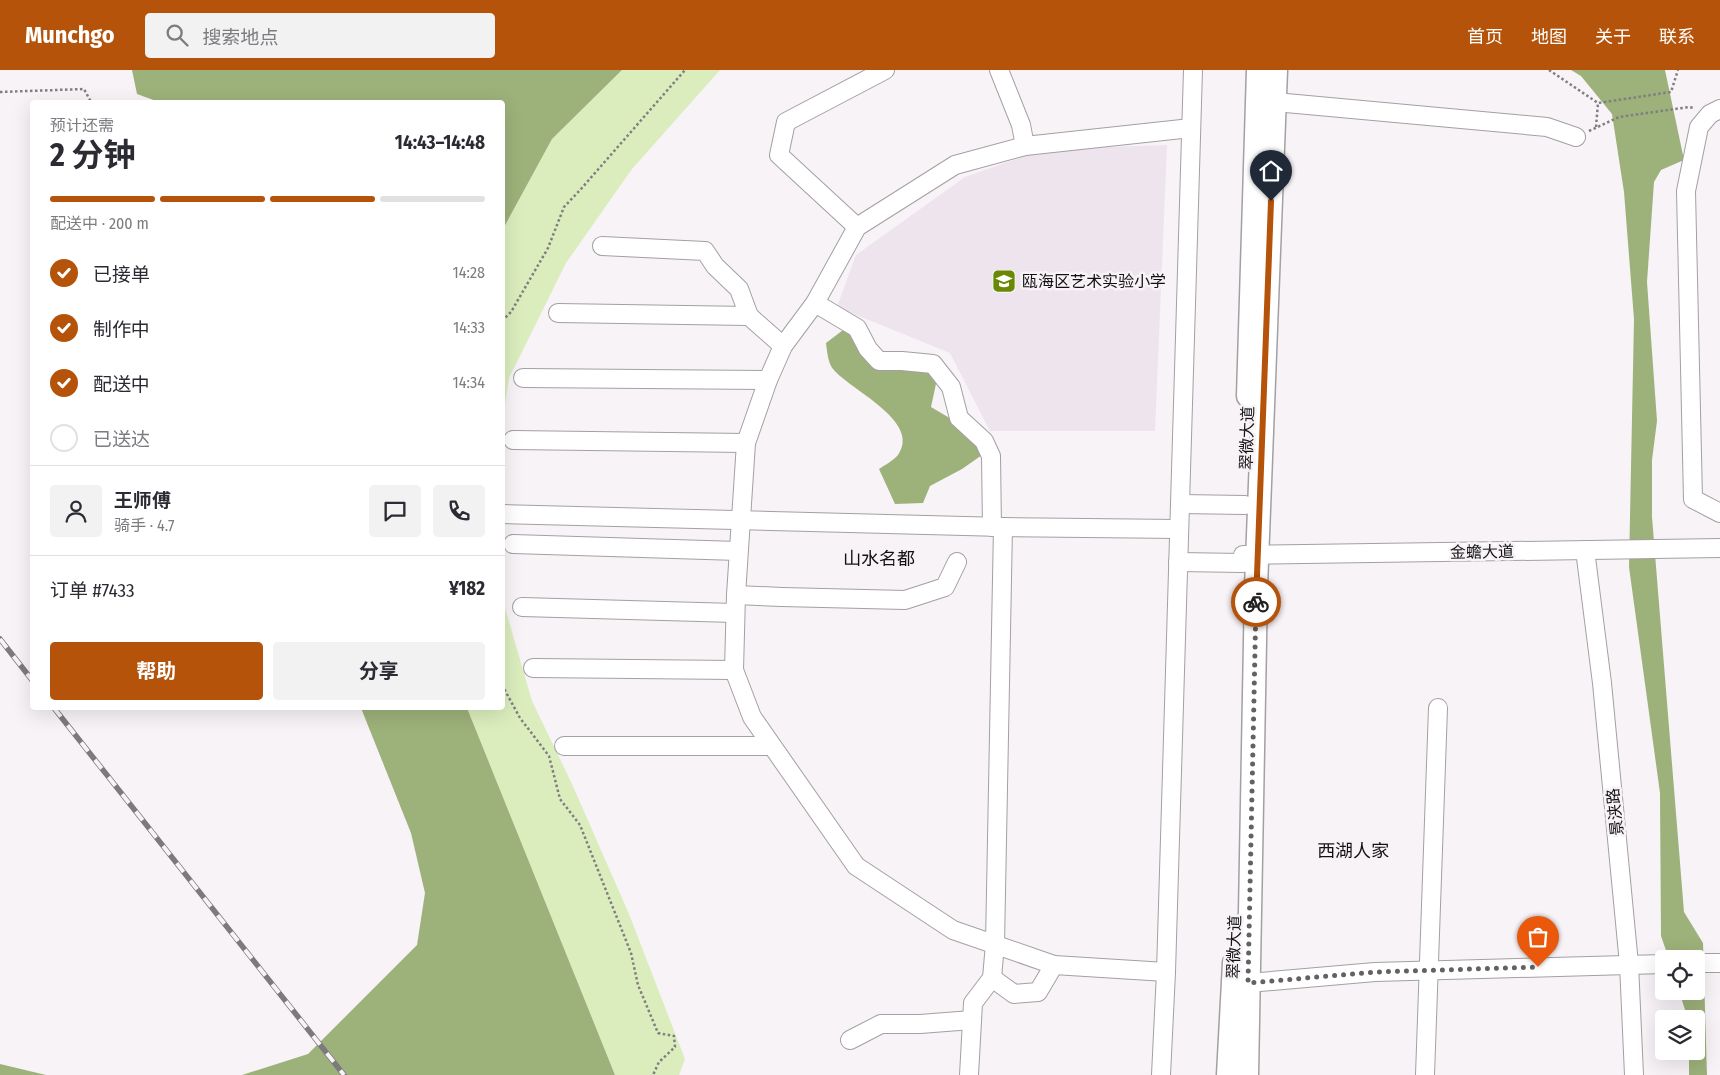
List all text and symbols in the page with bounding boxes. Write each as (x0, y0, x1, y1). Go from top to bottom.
search box (145, 13, 495, 58)
text: Munchgo (25, 21, 115, 49)
icon: search (163, 21, 191, 49)
text: 搜索地点 (203, 26, 279, 49)
text: 首页 (1467, 26, 1503, 48)
text: 地图 (1531, 26, 1567, 48)
text: 关于 (1595, 26, 1631, 48)
text: 联系 (1659, 26, 1695, 48)
text: 预计还需 (50, 116, 114, 135)
text: 14:43–14:48 (395, 131, 485, 154)
text: 2 分钟 (50, 136, 135, 174)
pin (1250, 150, 1292, 201)
icon: home (1257, 157, 1285, 185)
text: 配送中 · 200 m (50, 214, 149, 233)
icon: check (50, 259, 78, 287)
text: 已接单 (93, 263, 150, 286)
text: 14:28 (453, 263, 485, 282)
school or university icon: 瓯海区艺术实验小学 (991, 268, 1017, 294)
place label: 瓯海区艺术实验小学 (1022, 272, 1166, 291)
icon: check (50, 314, 78, 342)
text: 制作中 (93, 318, 150, 341)
text: 14:33 (453, 318, 485, 337)
icon: check (50, 369, 78, 397)
text: 配送中 (93, 373, 150, 396)
text: 14:34 (453, 373, 485, 392)
street label: 翠微大道 (1236, 406, 1258, 470)
text: 已送达 (93, 428, 150, 451)
button: person (50, 485, 102, 537)
button: chat (369, 485, 421, 537)
button: phone (433, 485, 485, 537)
text: 王师傅 (114, 489, 171, 512)
text: 骑手 · 4.7 (114, 516, 175, 535)
street label: 金蟾大道 (1450, 542, 1514, 562)
district label: 山水名都 (843, 548, 915, 570)
text: ¥182 (449, 577, 485, 600)
courier (1231, 577, 1281, 627)
text: 订单 #7433 (50, 579, 135, 602)
icon: bike (1242, 588, 1270, 616)
button: 帮助 (50, 642, 263, 700)
button: 分享 (273, 642, 485, 700)
street label: 景浃路 (1603, 787, 1627, 837)
district label: 西湖人家 (1317, 840, 1389, 862)
street label: 翠微大道 (1223, 915, 1245, 979)
pin (1517, 916, 1559, 967)
icon: bag (1524, 923, 1552, 951)
map controls (1655, 950, 1705, 1060)
button: locate (1655, 950, 1705, 1000)
button: layers (1655, 1010, 1705, 1060)

